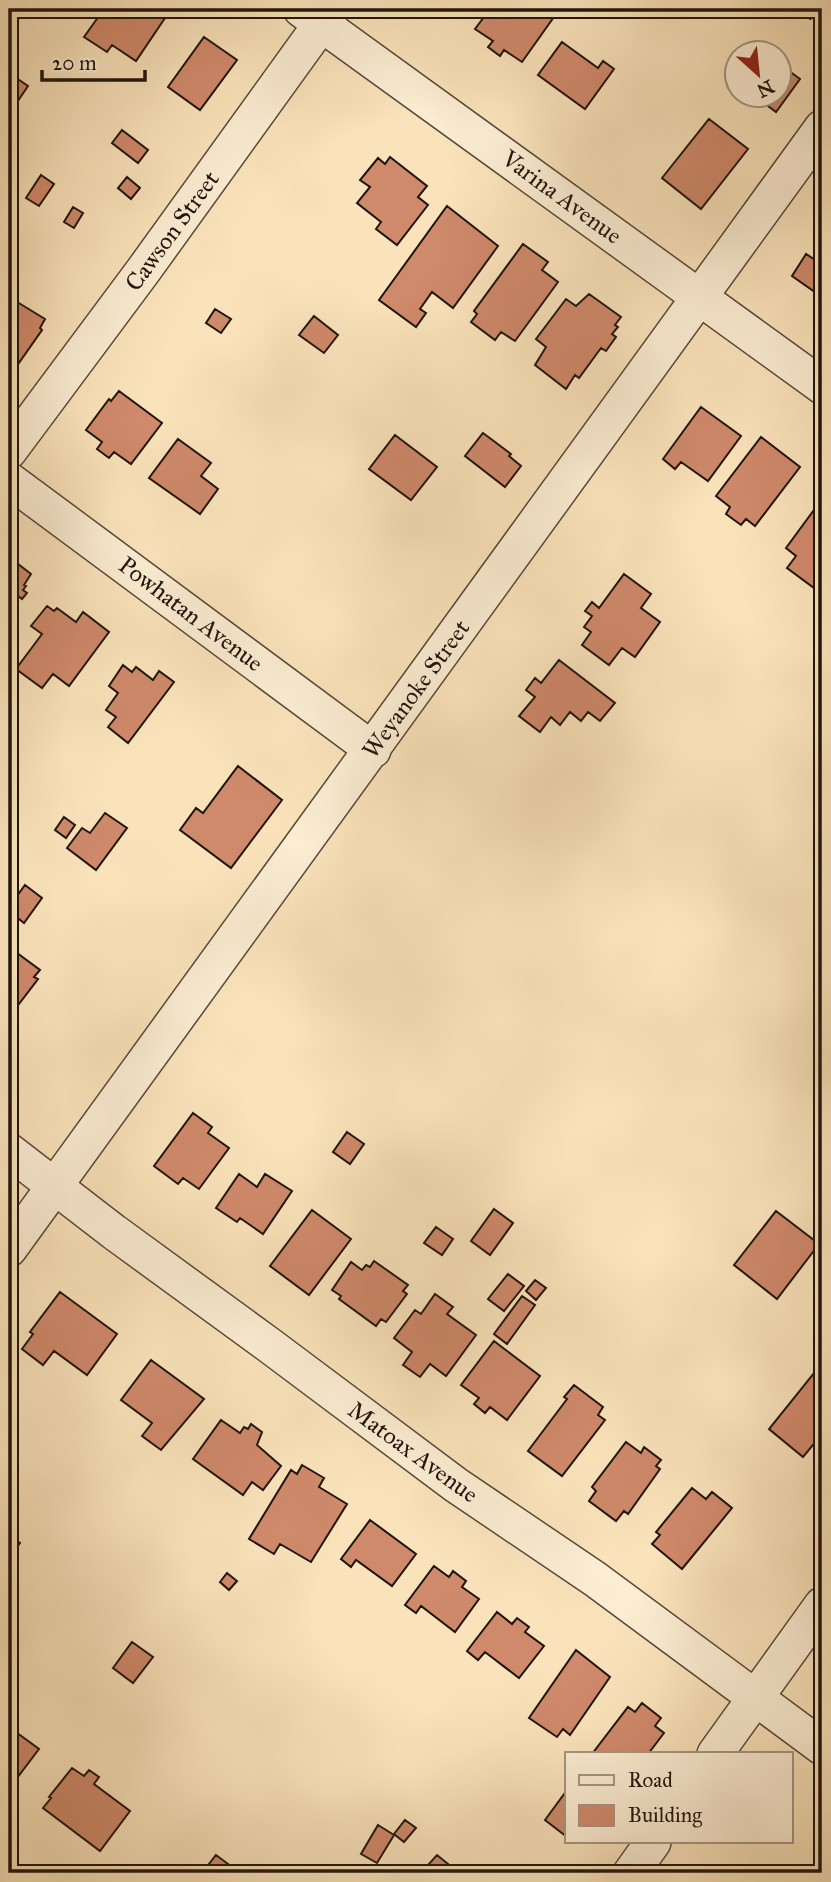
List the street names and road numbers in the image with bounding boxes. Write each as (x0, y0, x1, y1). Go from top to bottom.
street label: Varina Avenue (495, 143, 628, 251)
street label: Cawson Street (118, 165, 226, 297)
street label: Powhatan Avenue (113, 550, 269, 678)
street label: Weyanoke Street (356, 614, 477, 764)
street label: Matoax Avenue (342, 1395, 484, 1509)

